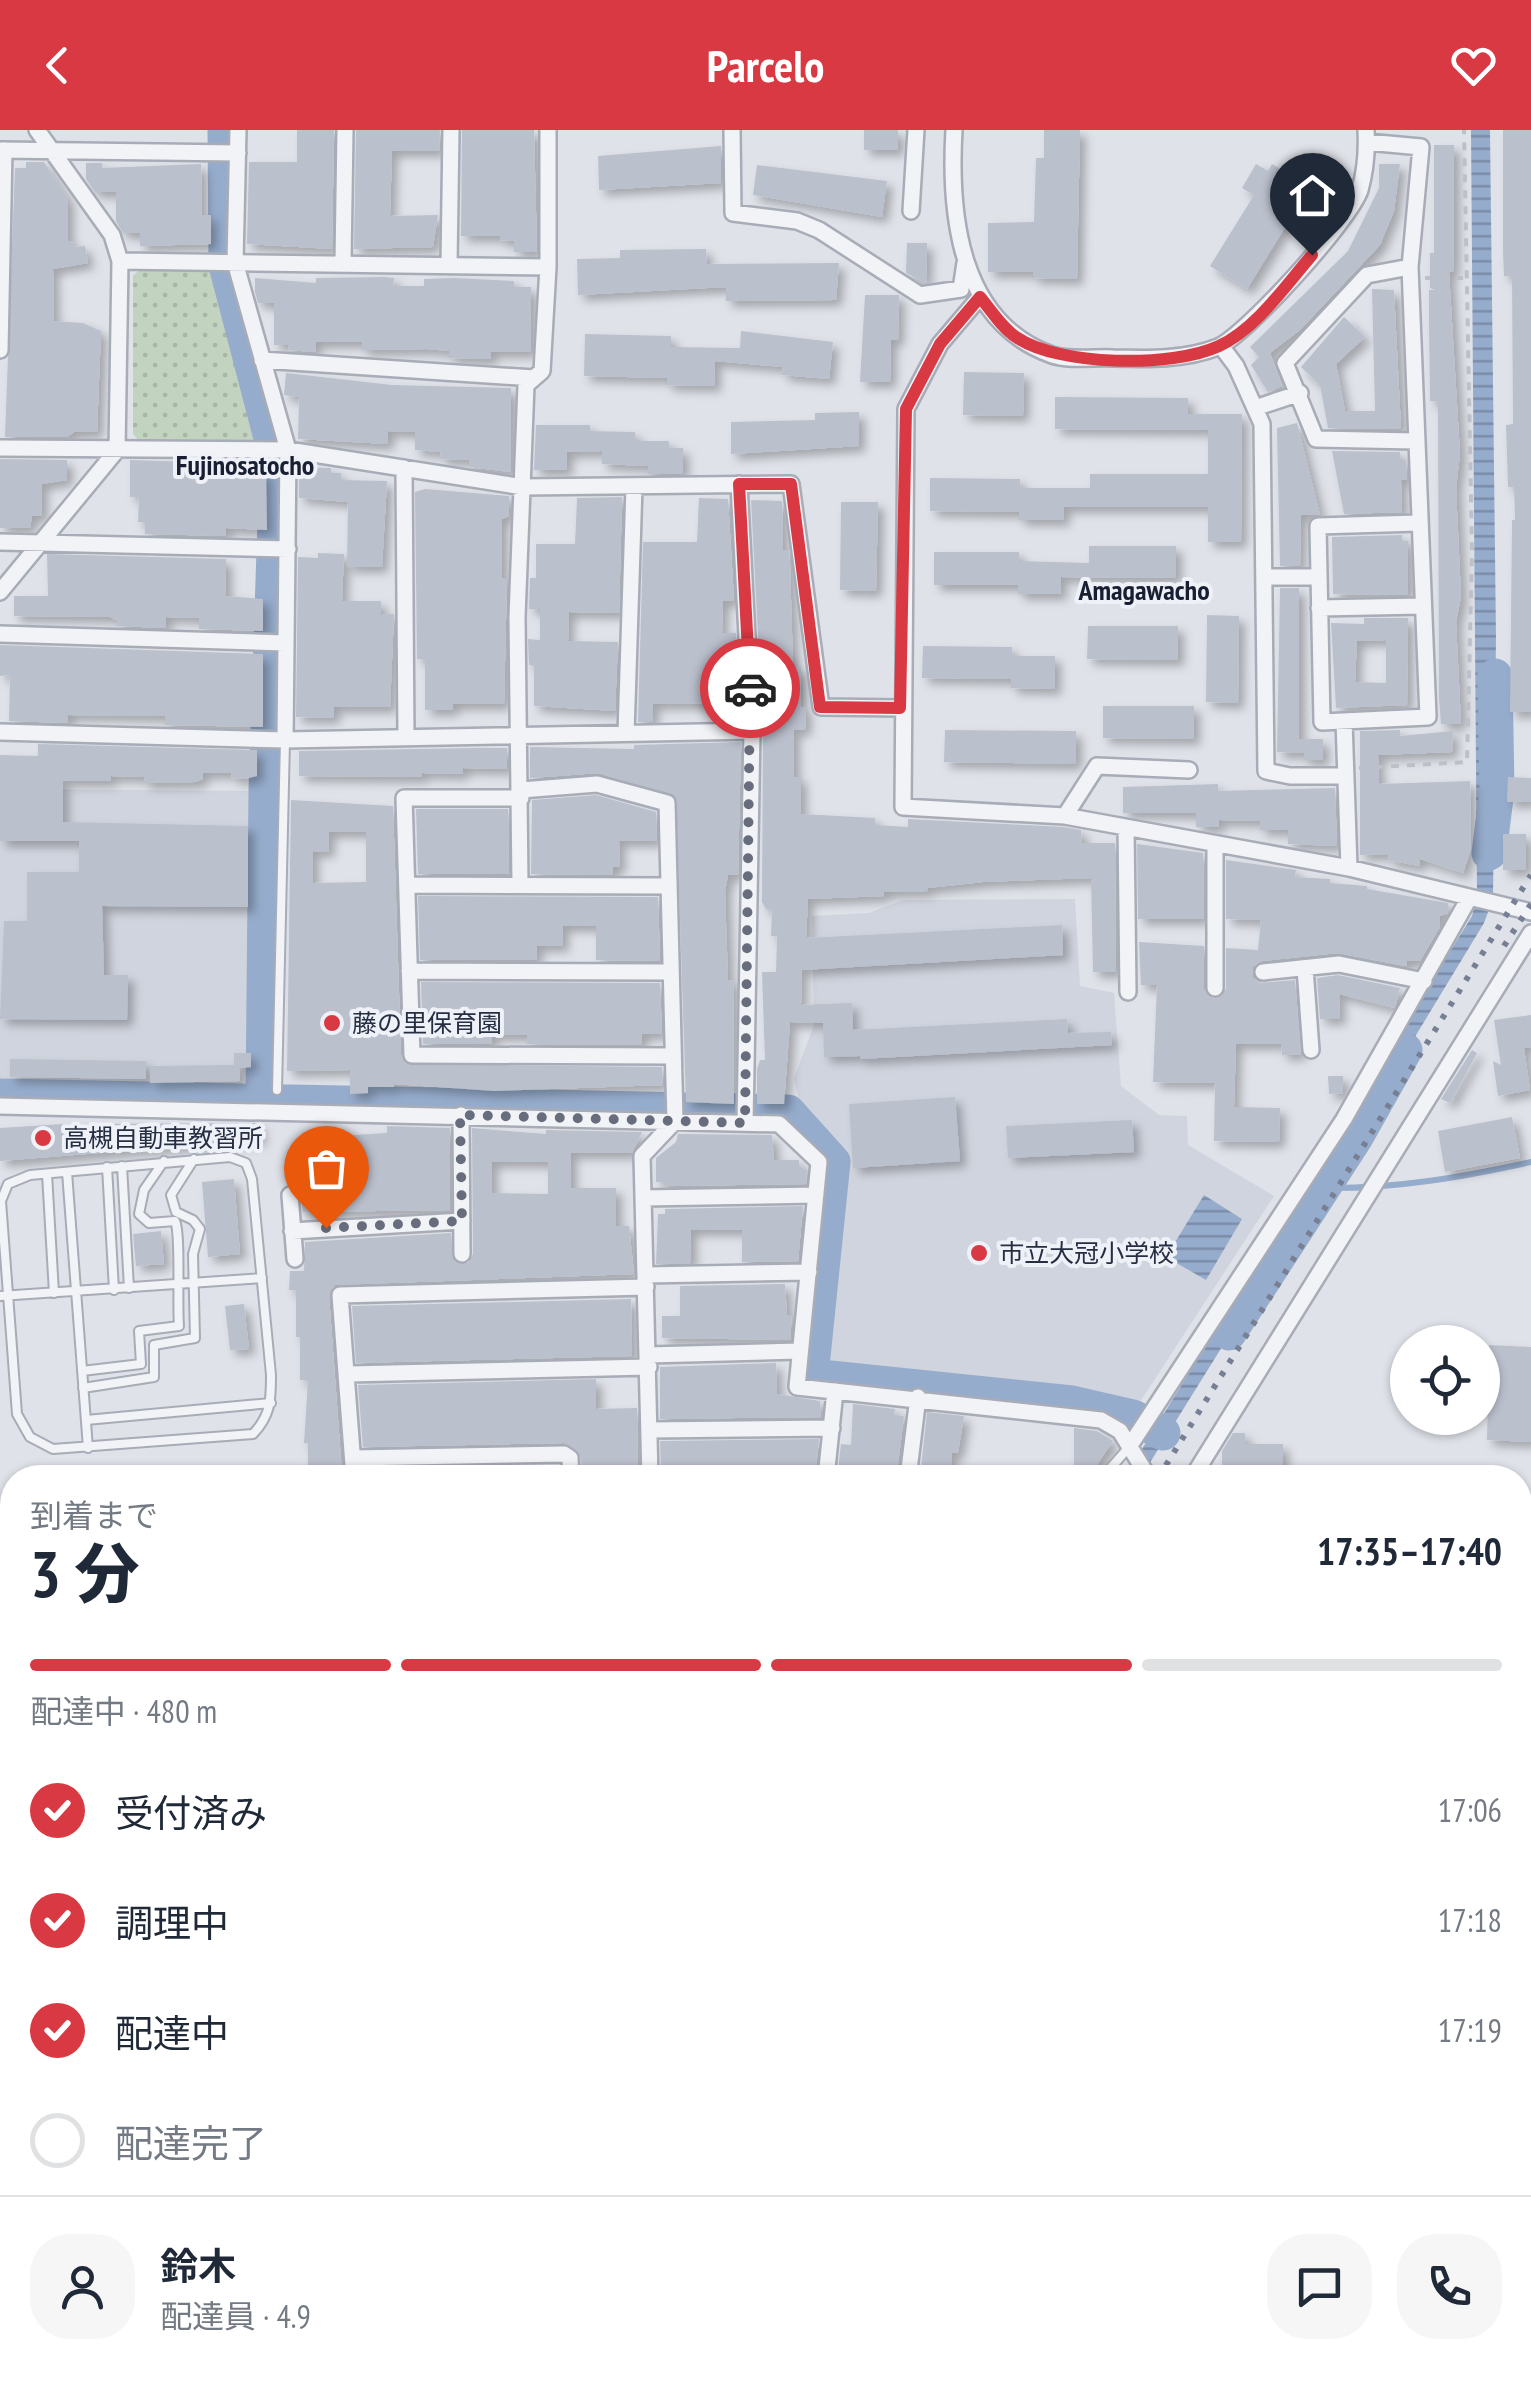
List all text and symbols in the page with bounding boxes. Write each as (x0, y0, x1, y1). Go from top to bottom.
text: Parcelo (707, 36, 824, 94)
icon: back (30, 38, 85, 93)
icon: heart (1446, 38, 1501, 93)
pin (1270, 153, 1355, 256)
icon: home (1285, 168, 1340, 223)
district label: Fujinosatocho (176, 446, 314, 483)
district label: Amagawacho (1077, 571, 1210, 608)
courier (700, 638, 800, 738)
icon: car (723, 661, 778, 716)
place label: 藤の里保育園 (352, 1007, 502, 1039)
marker: 藤の里保育園 (321, 1012, 343, 1034)
place label: 高槻自動車教習所 (63, 1122, 263, 1154)
pin (284, 1126, 369, 1229)
marker: 高槻自動車教習所 (32, 1127, 54, 1149)
icon: bag (299, 1141, 354, 1196)
place label: 市立大冠小学校 (999, 1237, 1174, 1269)
marker: 市立大冠小学校 (968, 1242, 990, 1264)
map controls (1390, 1325, 1500, 1435)
button: locate (1390, 1325, 1500, 1435)
text: 到着まで (30, 1494, 158, 1536)
text: 17:35–17:40 (1317, 1526, 1502, 1575)
text: 3 分 (30, 1531, 139, 1615)
text: 配達中 · 480 m (30, 1690, 217, 1732)
icon: check (30, 1783, 85, 1838)
text: 受付済み (115, 1788, 267, 1837)
text: 17:06 (1438, 1789, 1502, 1831)
icon: check (30, 1893, 85, 1948)
text: 調理中 (115, 1898, 229, 1947)
text: 17:18 (1438, 1899, 1502, 1941)
icon: check (30, 2003, 85, 2058)
text: 配達中 (115, 2008, 229, 2057)
text: 17:19 (1438, 2009, 1502, 2051)
text: 配達完了 (115, 2118, 267, 2167)
button: person (30, 2234, 135, 2339)
button: chat (1267, 2234, 1372, 2339)
button: phone (1397, 2234, 1502, 2339)
text: 鈴木 (160, 2241, 236, 2290)
text: 配達員 · 4.9 (160, 2295, 311, 2337)

